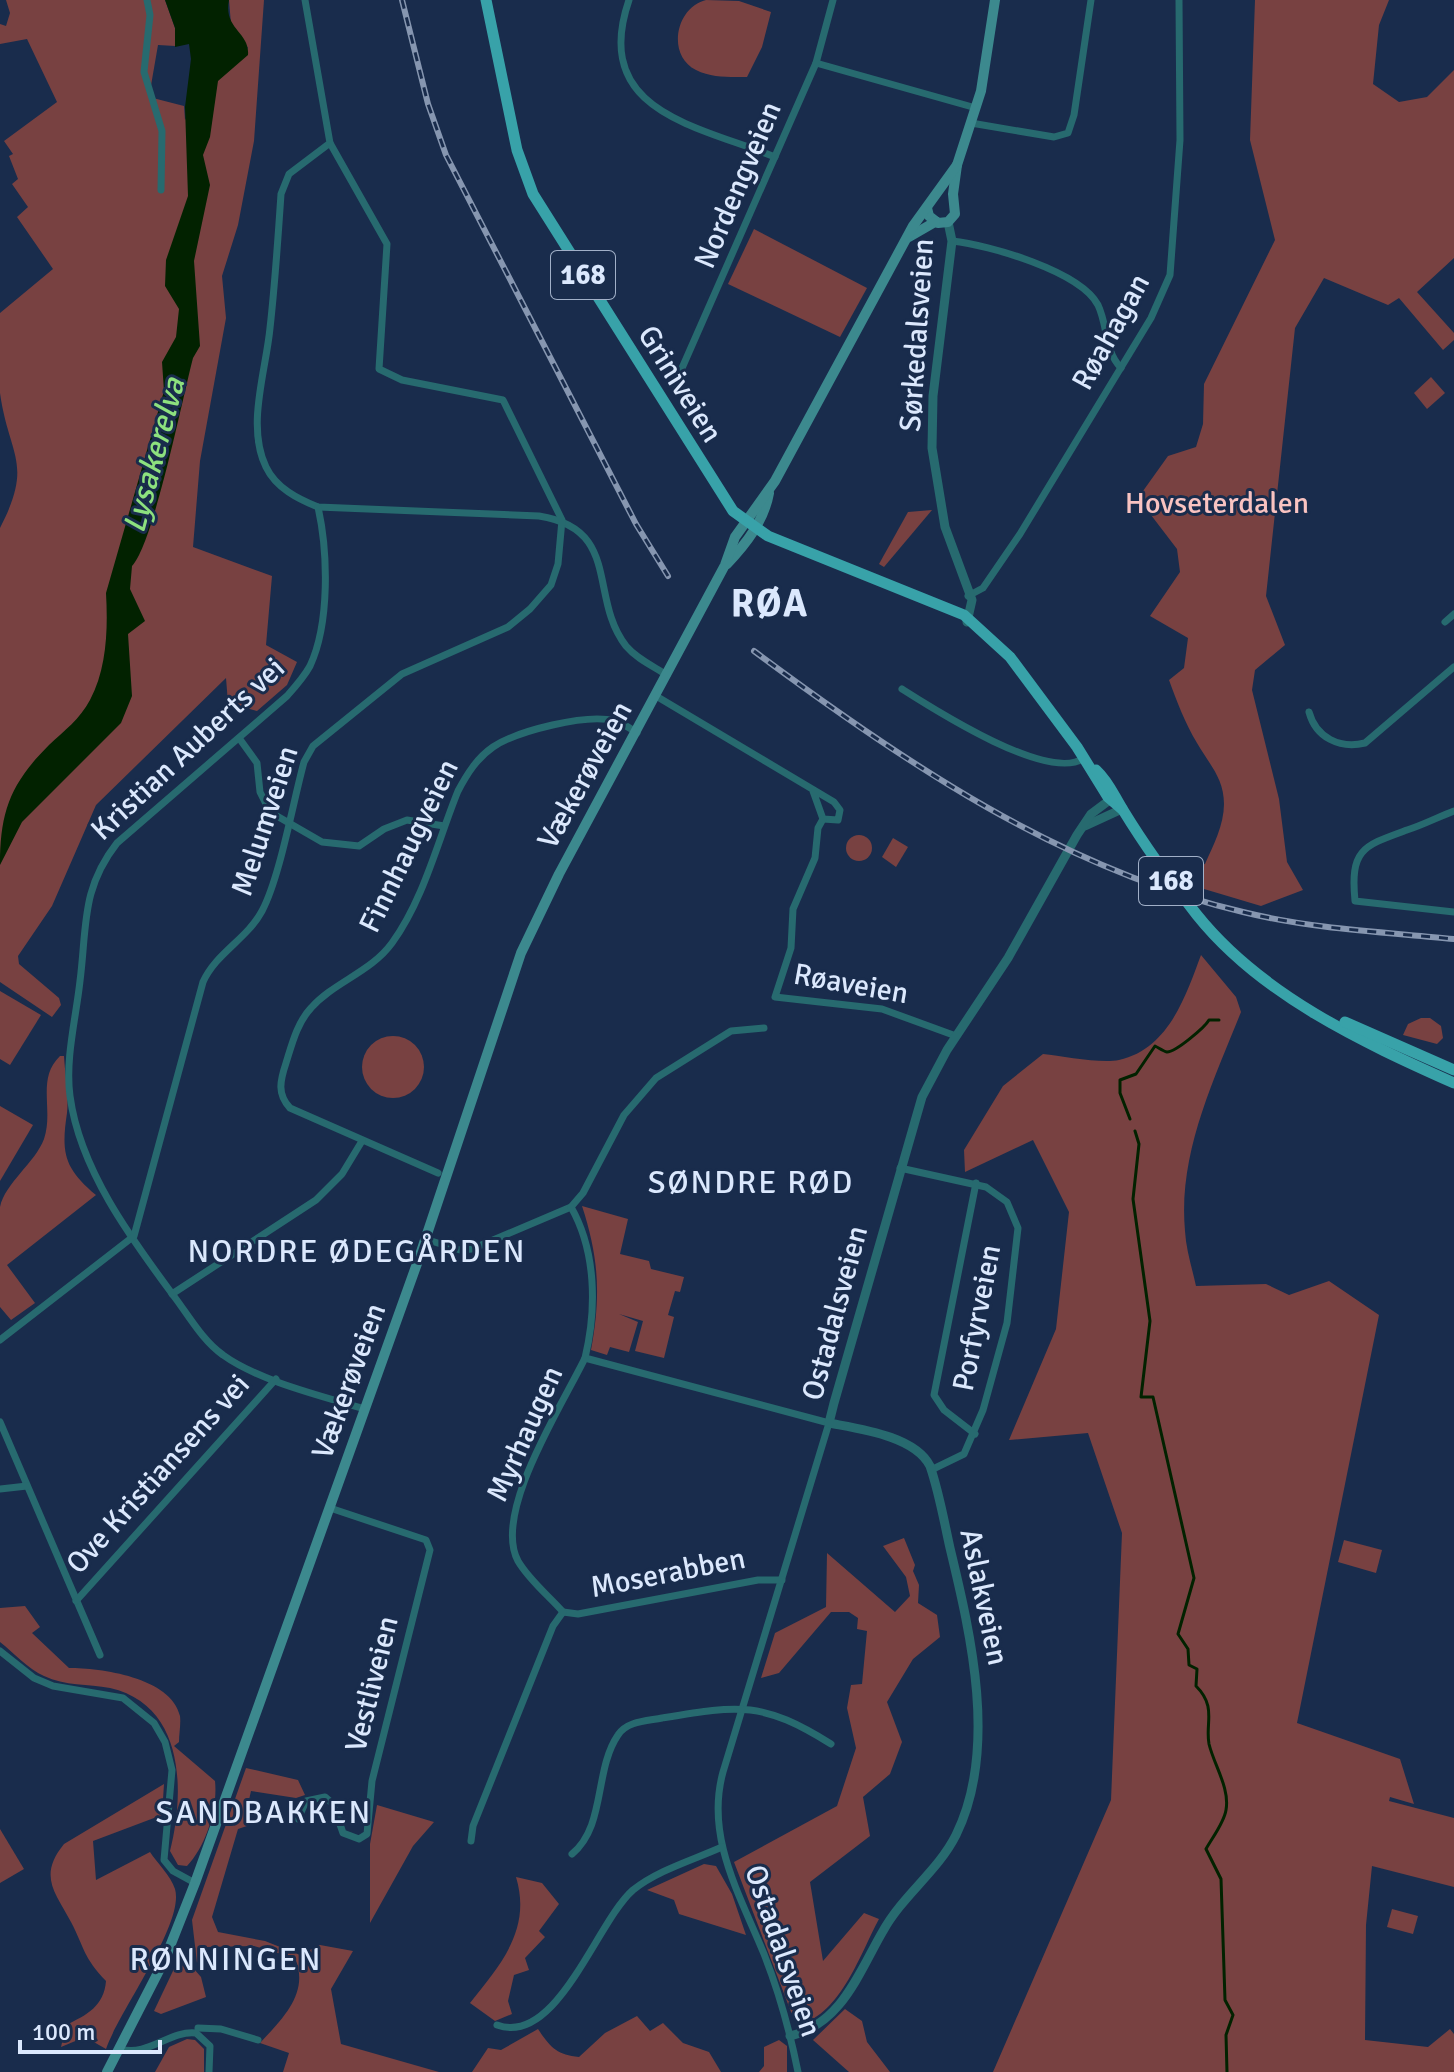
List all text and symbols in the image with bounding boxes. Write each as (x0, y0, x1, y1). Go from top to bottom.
street label: Nordengveien (686, 96, 790, 274)
street label: Sørkedalsveien (892, 237, 942, 433)
road number: 168 (551, 251, 615, 299)
street label: Røahagan (1064, 267, 1158, 397)
street label: Griniveien (630, 319, 730, 449)
water label: Lysakerelva (115, 373, 194, 537)
park label: Hovseterdalen (1125, 485, 1309, 522)
district label: RØA (731, 580, 809, 627)
street label: Kristian Auberts vei (83, 650, 293, 848)
street label: Vækerøveien (529, 695, 641, 855)
street label: Melumveien (223, 741, 307, 901)
street label: Finnhaugveien (351, 753, 467, 939)
road number: 168 (1139, 857, 1203, 905)
street label: Røaveien (791, 956, 911, 1012)
district label: SØNDRE RØD (648, 1163, 854, 1202)
street label: Ostadalsveien (794, 1222, 876, 1404)
district label: NORDRE ØDEGÅRDEN (188, 1232, 526, 1271)
street label: Porfyrveien (945, 1242, 1009, 1394)
street label: Vækerøveien (304, 1298, 394, 1464)
street label: Myrhaugen (479, 1360, 571, 1508)
street label: Ove Kristiansens vei (58, 1366, 258, 1582)
street label: Aslakveien (952, 1525, 1016, 1669)
street label: Moserabben (587, 1540, 749, 1606)
street label: Vestliveien (337, 1612, 407, 1756)
district label: SANDBAKKEN (156, 1793, 372, 1832)
street label: Ostadalsveien (736, 1860, 830, 2042)
district label: RØNNINGEN (129, 1940, 323, 1979)
scale bar (20, 2004, 160, 2054)
text: 100 m (32, 2017, 95, 2047)

